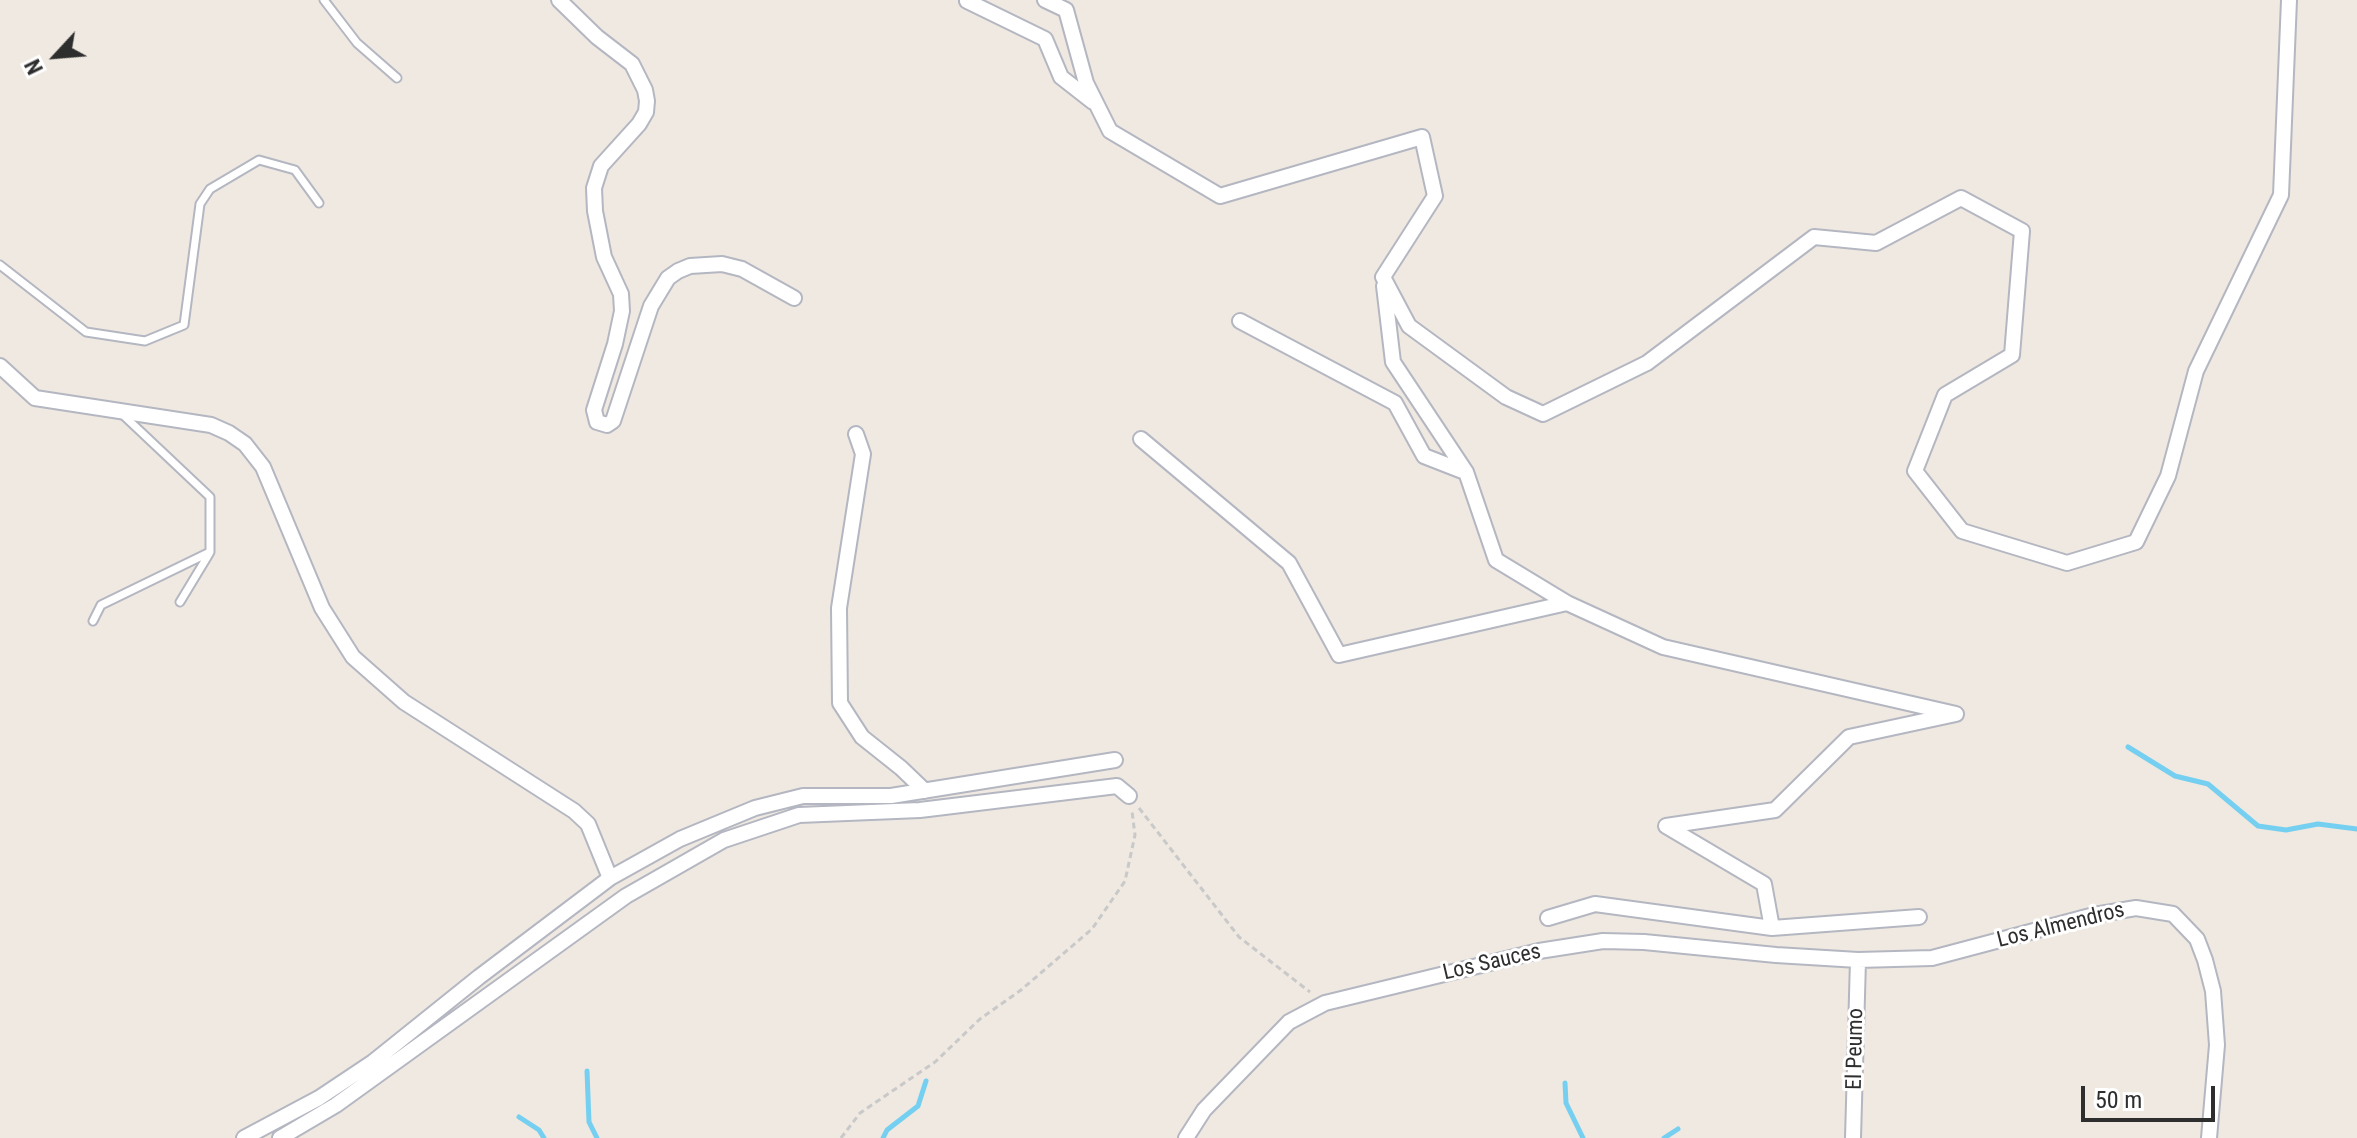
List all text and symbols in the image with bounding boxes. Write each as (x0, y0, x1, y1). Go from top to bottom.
north arrow (16, 16, 96, 96)
text: N (20, 55, 48, 78)
street label: Los Almendros (1995, 897, 2127, 955)
street label: Los Sauces (1440, 939, 1544, 987)
street label: El Peumo (1842, 1008, 1870, 1090)
scale bar (2085, 1070, 2219, 1120)
text: 50 m (2095, 1086, 2142, 1114)

